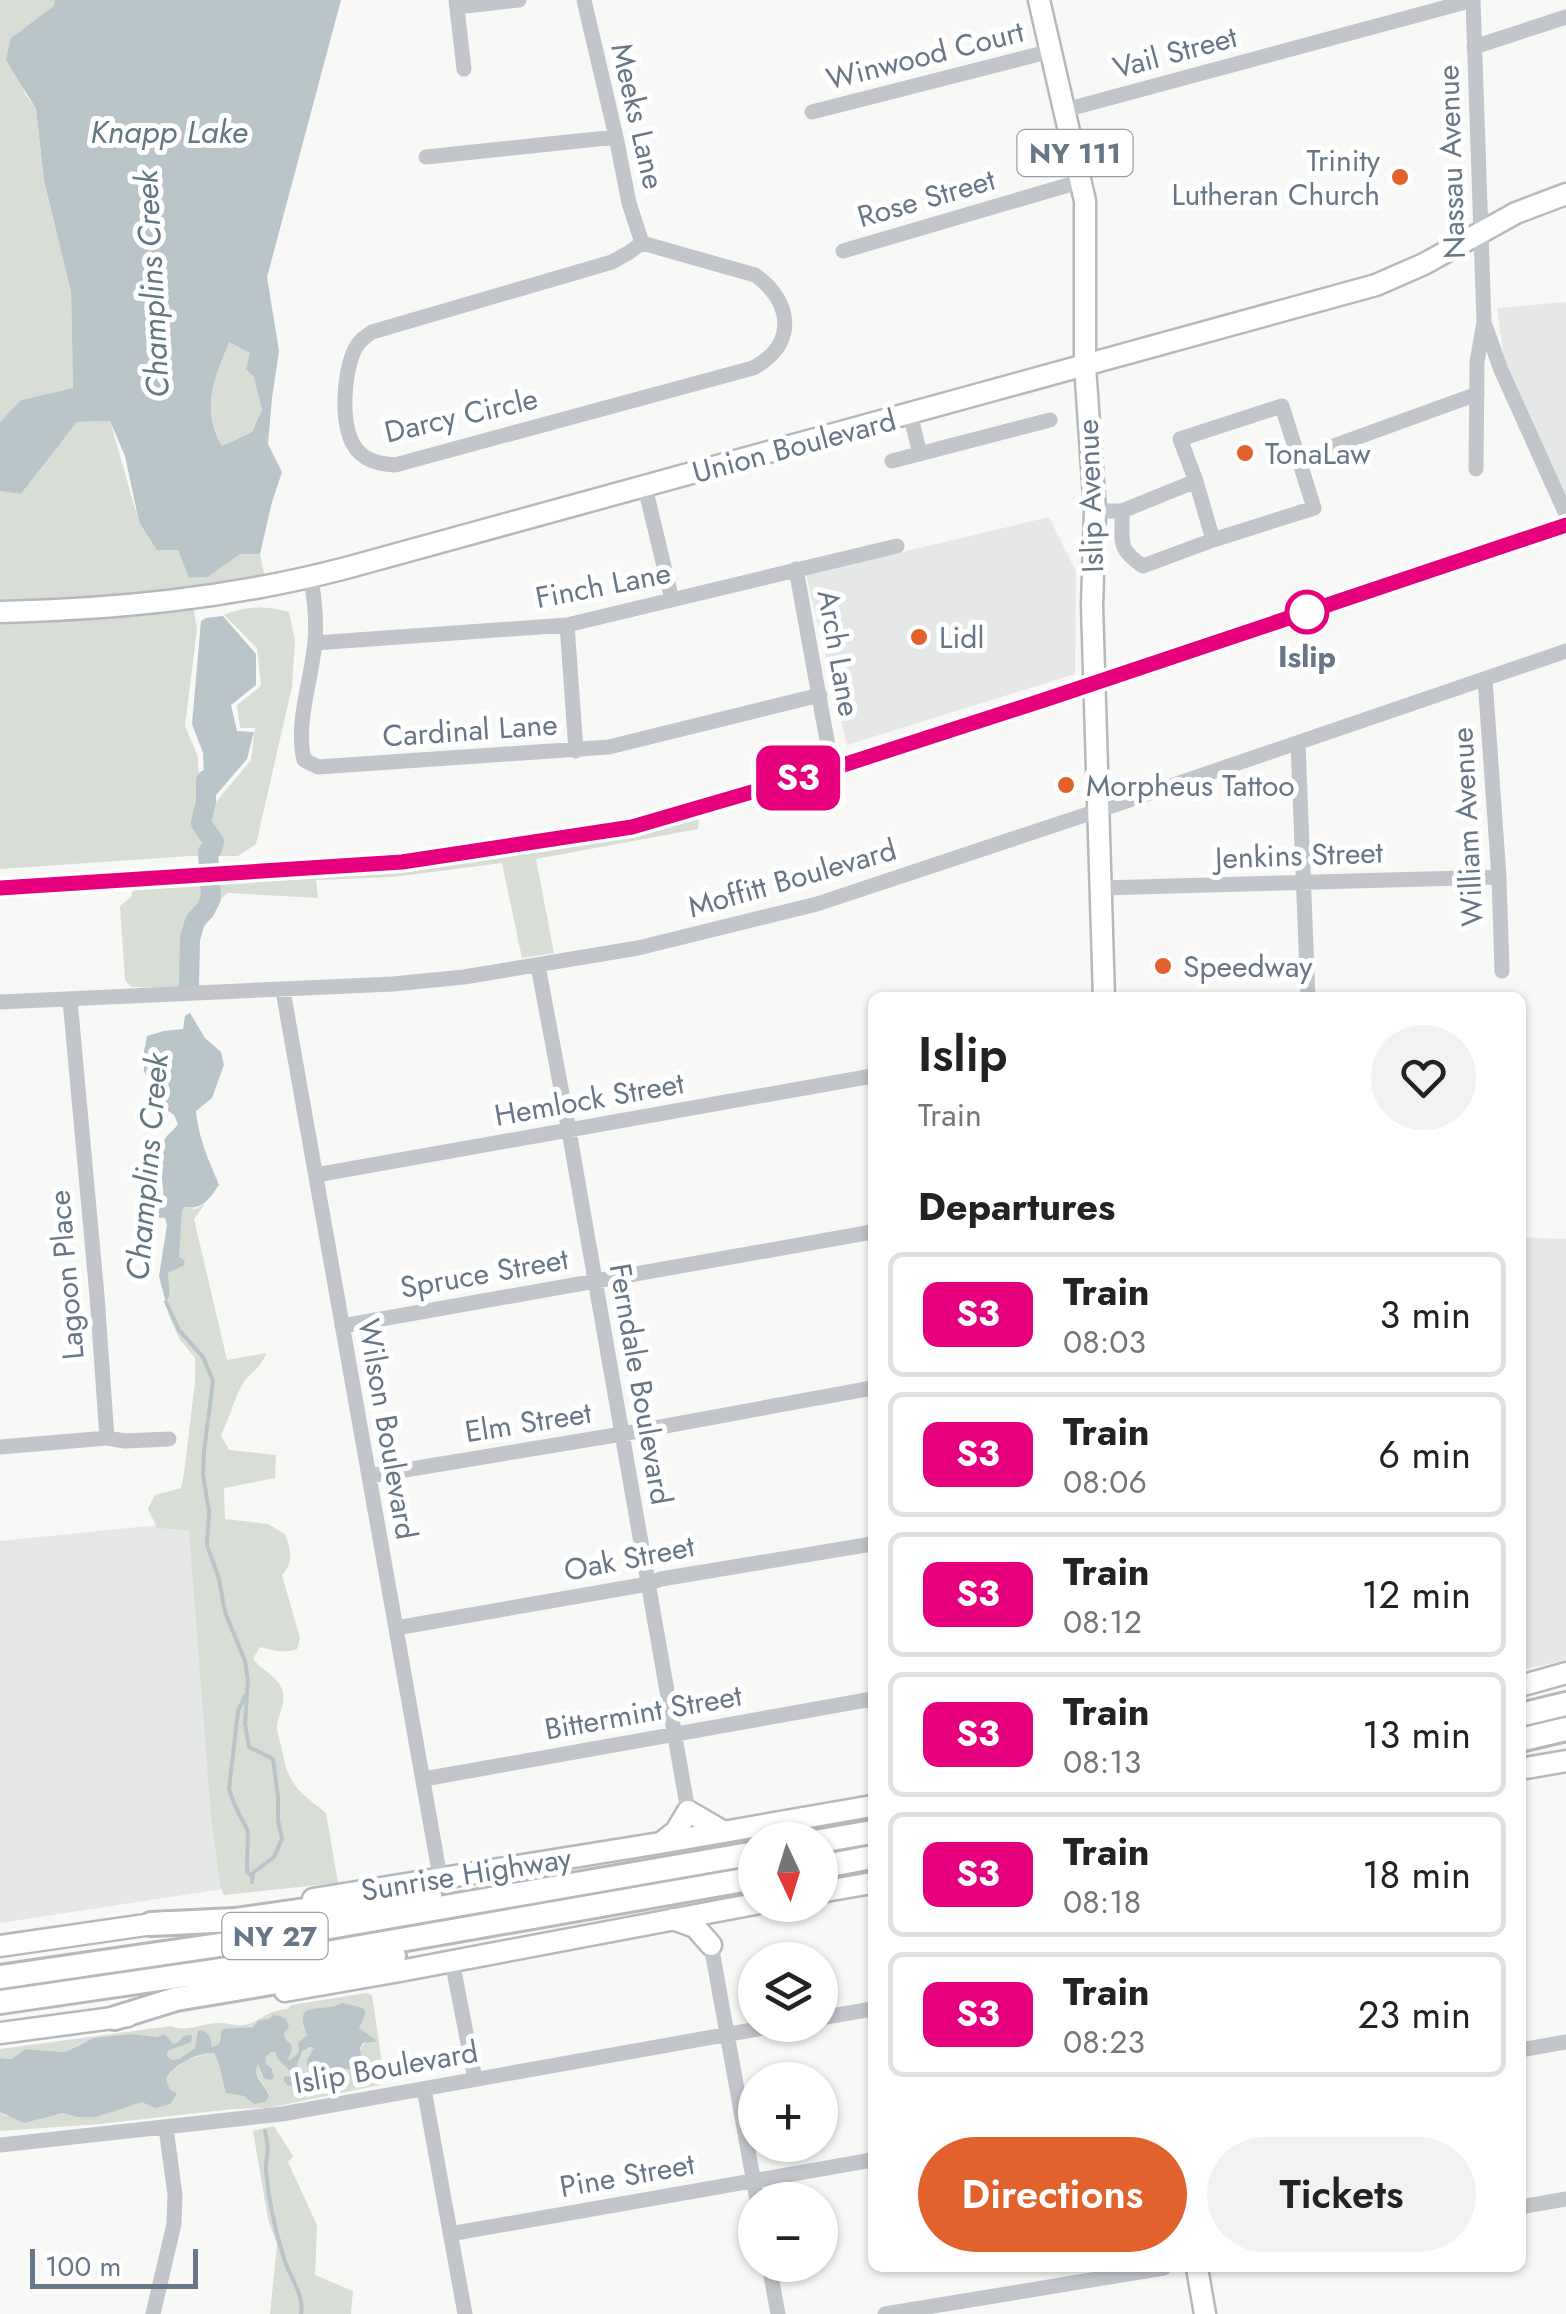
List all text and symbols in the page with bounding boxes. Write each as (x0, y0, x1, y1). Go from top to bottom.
street label: Winwood Court (822, 10, 1029, 100)
street label: Vail Street (1108, 15, 1242, 89)
street label: Meeks Lane (600, 39, 676, 193)
street label: Nassau Avenue (1426, 64, 1476, 260)
water label: Knapp Lake (90, 109, 248, 155)
road number: NY 111 (1018, 130, 1132, 176)
place label: Trinity Lutheran Church (1172, 139, 1381, 216)
street label: Rose Street (852, 158, 1001, 238)
marker: Trinity Lutheran Church (1389, 166, 1411, 188)
water label: Champlins Creek (123, 168, 181, 399)
street label: Darcy Circle (380, 376, 542, 454)
street label: Union Boulevard (687, 398, 901, 494)
street label: Islip Avenue (1066, 418, 1114, 574)
place label: TonaLaw (1265, 432, 1371, 475)
marker: TonaLaw (1234, 442, 1256, 464)
street label: Finch Lane (532, 551, 674, 619)
street label: Arch Lane (807, 586, 871, 720)
marker: Islip (1286, 591, 1328, 633)
place label: Lidl (939, 616, 984, 659)
marker: Lidl (908, 626, 930, 648)
place label: Islip (1278, 635, 1336, 678)
street label: Cardinal Lane (381, 702, 559, 758)
street label: William Avenue (1440, 726, 1494, 928)
line badge: S3 (753, 746, 843, 810)
text: S3 (776, 753, 820, 803)
place label: Morpheus Tattoo (1086, 764, 1295, 807)
marker: Morpheus Tattoo (1055, 774, 1077, 796)
street label: Moffitt Boulevard (683, 828, 901, 928)
street label: Jenkins Street (1210, 831, 1384, 880)
place label: Speedway (1183, 945, 1313, 988)
marker: Speedway (1152, 955, 1174, 977)
text: Islip (918, 1020, 1008, 1089)
button: heart (1371, 1025, 1476, 1130)
water label: Champlins Creek (114, 1050, 180, 1283)
street label: Hemlock Street (491, 1061, 688, 1137)
text: Train (918, 1092, 982, 1138)
text: Departures (918, 1179, 1115, 1234)
street label: Lagoon Place (37, 1188, 95, 1362)
street label: Spruce Street (397, 1237, 572, 1309)
street label: Ferndale Boulevard (599, 1260, 683, 1508)
text: Train (1063, 1264, 1150, 1319)
text: 3 min (1379, 1287, 1471, 1342)
text: S3 (956, 1289, 1000, 1339)
street label: Wilson Boulevard (347, 1315, 429, 1543)
text: 08:03 (1063, 1319, 1146, 1365)
street label: Elm Street (462, 1391, 595, 1453)
text: Train (1063, 1404, 1150, 1459)
text: 6 min (1378, 1427, 1471, 1482)
text: S3 (956, 1429, 1000, 1479)
text: 08:06 (1063, 1459, 1147, 1505)
street label: Oak Street (560, 1524, 699, 1592)
text: Train (1063, 1544, 1150, 1599)
text: 12 min (1361, 1567, 1471, 1622)
text: S3 (956, 1569, 1000, 1619)
text: 08:12 (1063, 1599, 1142, 1645)
street label: Bittermint Street (541, 1673, 746, 1750)
text: Train (1063, 1684, 1150, 1739)
text: 13 min (1362, 1707, 1471, 1762)
text: S3 (956, 1709, 1000, 1759)
text: 08:13 (1063, 1739, 1141, 1785)
north arrow (738, 1822, 838, 1922)
map controls (738, 1822, 838, 2282)
text: Train (1063, 1824, 1150, 1879)
street label: Sunrise Highway (358, 1836, 575, 1912)
text: 18 min (1362, 1847, 1471, 1902)
text: S3 (956, 1849, 1000, 1899)
text: 08:18 (1063, 1879, 1141, 1925)
road number: NY 27 (222, 1913, 328, 1959)
button: layers (738, 1942, 838, 2042)
text: Train (1063, 1964, 1150, 2019)
text: 23 min (1358, 1987, 1471, 2042)
text: S3 (956, 1989, 1000, 2039)
text: 08:23 (1063, 2019, 1145, 2065)
street label: Islip Boulevard (291, 2030, 481, 2104)
button: + (738, 2062, 838, 2162)
button: Directions (918, 2137, 1187, 2252)
button: Tickets (1207, 2137, 1476, 2252)
street label: Pine Street (556, 2142, 698, 2208)
button: − (738, 2182, 838, 2282)
scale bar (30, 2244, 198, 2288)
text: 100 m (45, 2246, 121, 2287)

